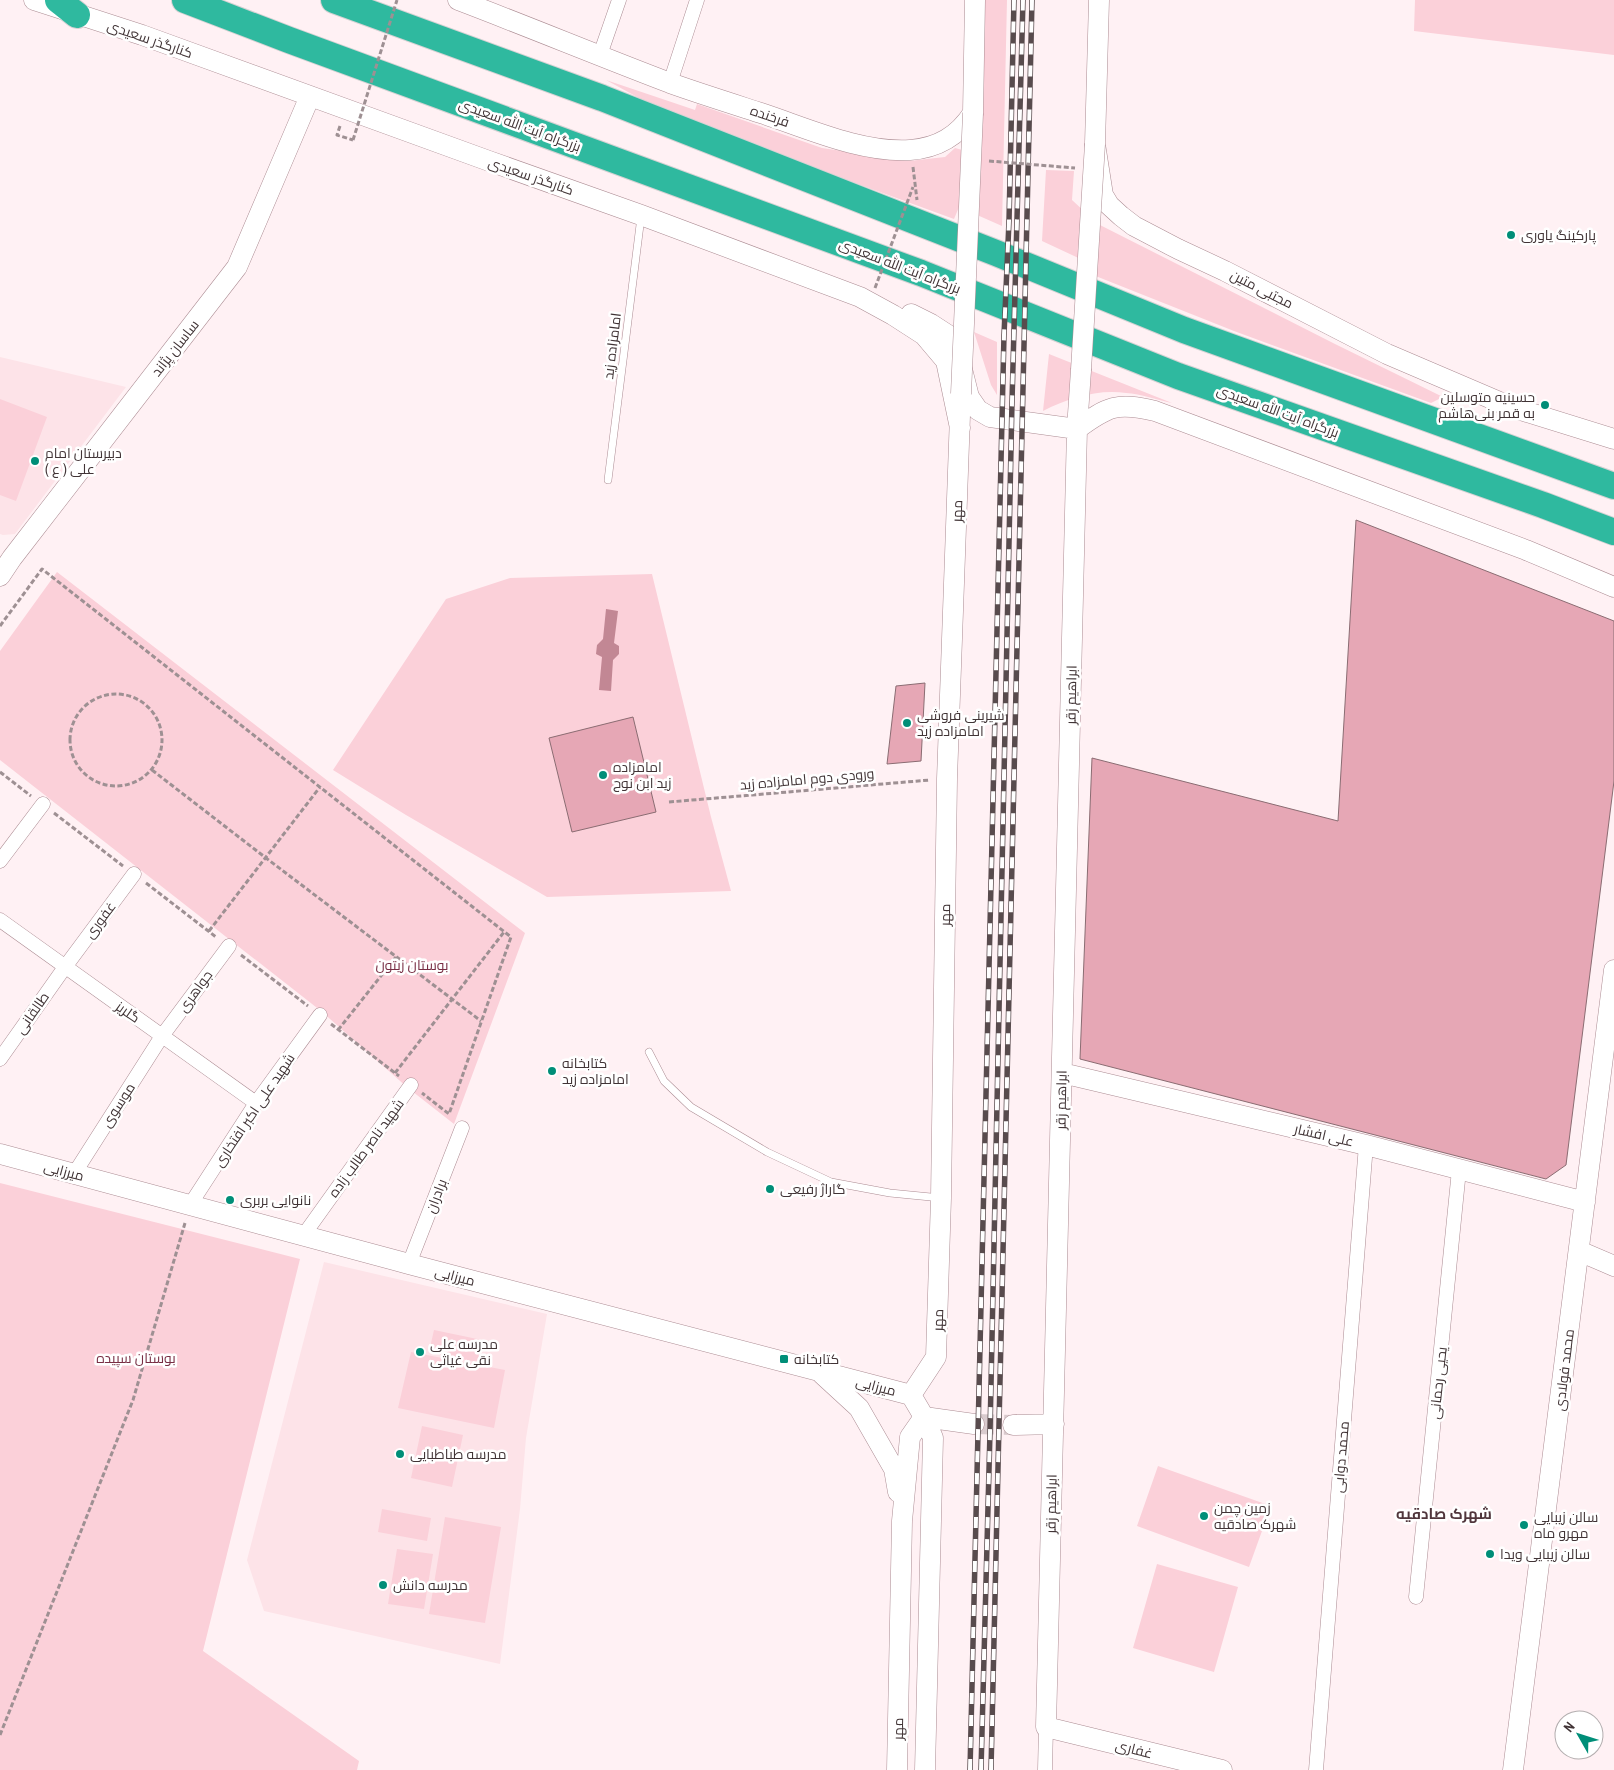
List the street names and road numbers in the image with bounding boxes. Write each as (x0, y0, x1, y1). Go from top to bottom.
street label: کنارگذر سعیدی (105, 16, 195, 62)
street label: بزرگراه آیت الله سعیدی (456, 95, 584, 155)
street label: فرخنده (748, 101, 792, 131)
street label: کنارگذر سعیدی (486, 153, 576, 199)
street label: بزرگراه آیت الله سعیدی (837, 235, 963, 297)
street label: مجتبی متین (1228, 265, 1296, 313)
street label: امامزاده زید (599, 312, 625, 380)
street label: ساسان پژاند (147, 316, 203, 381)
street label: بزرگراه آیت الله سعیدی (1214, 381, 1342, 441)
street label: مهر (948, 499, 966, 524)
street label: ابراهیم زقر (1061, 665, 1082, 726)
street label: ورودی دوم امامزاده زید (739, 764, 875, 795)
street label: غفوری (80, 898, 120, 942)
street label: مهر (936, 904, 954, 927)
street label: جواهری (174, 966, 216, 1016)
street label: طالقانی (11, 988, 53, 1038)
street label: گلریز (111, 997, 144, 1027)
street label: شهید علی اکبر افتخاری (209, 1050, 299, 1170)
street label: ابراهیم زقر (1051, 1070, 1072, 1131)
street label: موسوی (97, 1079, 139, 1131)
street label: شهید ناصر طالب زاده (324, 1095, 408, 1201)
street label: علی افشار (1292, 1119, 1355, 1151)
street label: میرزایی (42, 1157, 86, 1185)
street label: برادران (421, 1176, 451, 1216)
street label: میرزایی (433, 1262, 477, 1290)
street label: مهر (929, 1308, 947, 1333)
street label: محمد فولادی (1550, 1328, 1578, 1412)
street label: یحیی رحمانی (1425, 1345, 1451, 1420)
street label: میرزایی (854, 1372, 898, 1400)
street label: محمد دوابی (1329, 1420, 1353, 1494)
street label: ابراهیم زقر (1041, 1474, 1062, 1535)
street label: مهر (889, 1718, 907, 1741)
street label: غفاری (1114, 1736, 1154, 1762)

